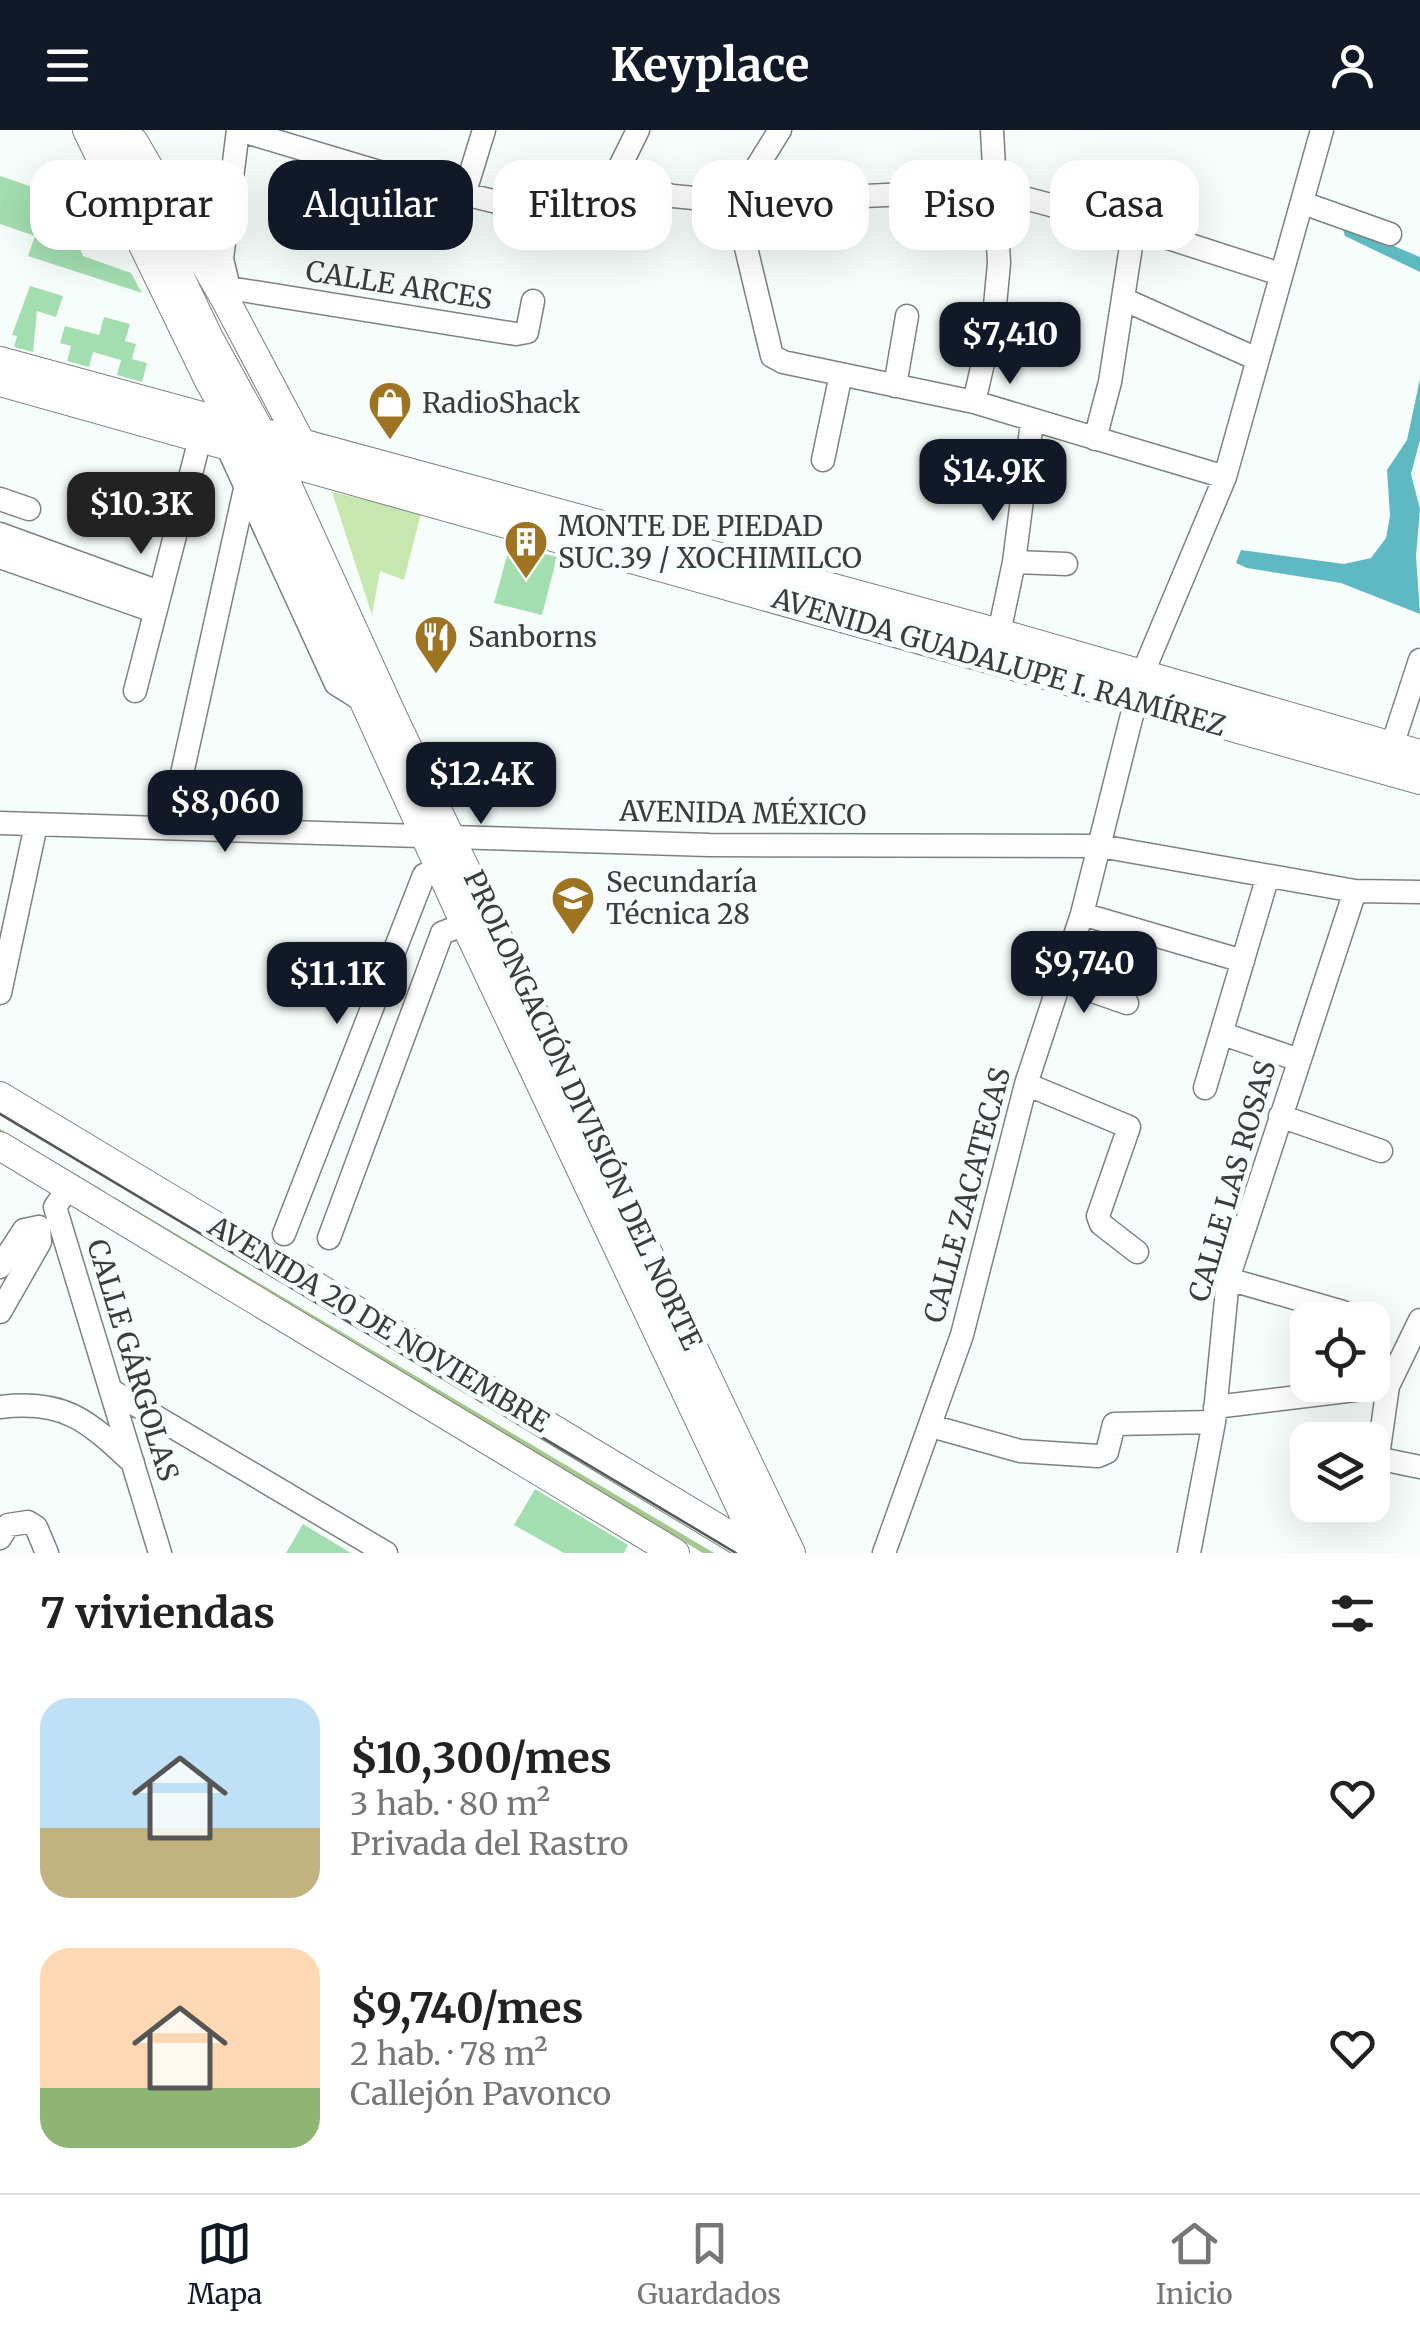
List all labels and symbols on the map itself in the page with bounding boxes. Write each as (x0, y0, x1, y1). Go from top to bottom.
street label: CALLE ARCES (303, 252, 495, 318)
pin: $7,410 (929, 302, 1091, 387)
shop icon: RadioShack (367, 380, 413, 441)
place label: RadioShack (422, 385, 580, 421)
pin: $14.9K (912, 439, 1074, 524)
pin: $10.3K (60, 472, 222, 557)
place label: MONTE DE PIEDAD SUC.39 / XOCHIMILCO (558, 508, 862, 576)
building icon: MONTE DE PIEDAD SUC.39 / XOCHIMILCO (503, 519, 549, 580)
street label: AVENIDA GUADALUPE I. RAMÍREZ (767, 580, 1230, 744)
restaurant icon: Sanborns (413, 614, 459, 675)
place label: Sanborns (468, 619, 597, 655)
pin: $12.4K (400, 742, 562, 827)
pin: $8,060 (144, 770, 306, 855)
street label: AVENIDA MÉXICO (618, 793, 867, 833)
street label: PROLONGACIÓN DIVISIÓN DEL NORTE (456, 864, 710, 1356)
place label: Secundaría Técnica 28 (606, 864, 757, 932)
school or university icon: Secundaría Técnica 28 (550, 875, 596, 936)
pin: $9,740 (1003, 931, 1165, 1016)
pin: $11.1K (256, 942, 418, 1027)
street label: CALLE LAS ROSAS (1180, 1056, 1284, 1306)
street label: CALLE ZACATECAS (916, 1063, 1018, 1327)
street label: AVENIDA 20 DE NOVIEMBRE (201, 1207, 556, 1440)
street label: CALLE GÁRGOLAS (79, 1235, 187, 1485)

